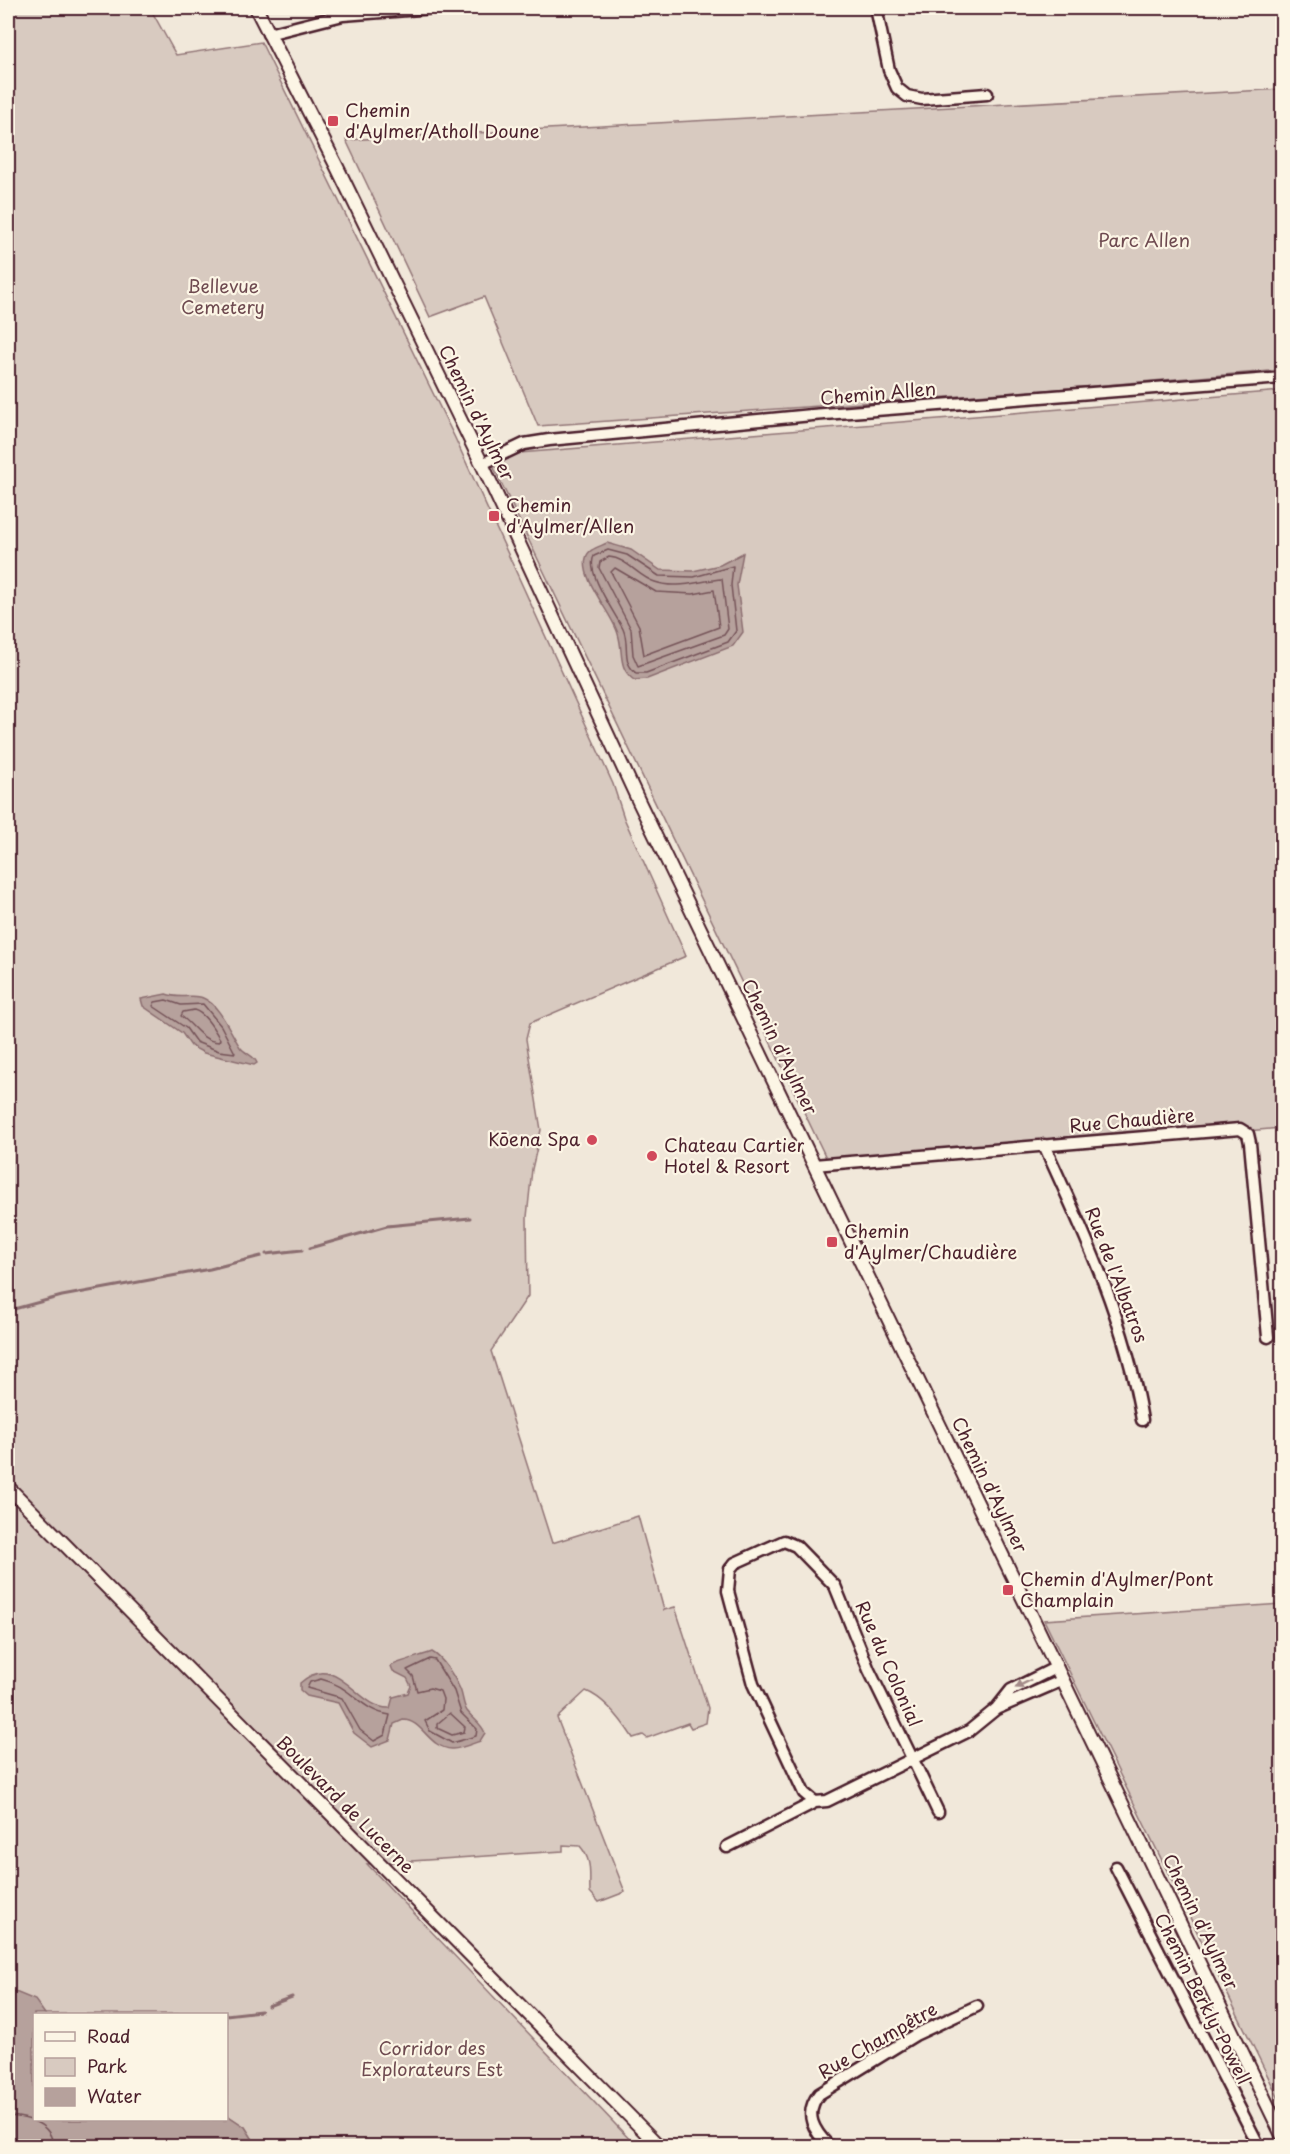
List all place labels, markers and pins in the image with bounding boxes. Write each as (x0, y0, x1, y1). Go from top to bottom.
place label: Chemin d'Aylmer/Atholl Doune (345, 96, 540, 144)
marker: Chemin d'Aylmer/Atholl Doune (326, 114, 340, 128)
place label: Chemin d'Aylmer/Allen (506, 491, 634, 539)
marker: Chemin d'Aylmer/Allen (487, 509, 501, 523)
place label: Kōena Spa (488, 1125, 580, 1152)
place label: Chateau Cartier Hotel & Resort (664, 1131, 804, 1179)
marker: Kōena Spa (585, 1133, 599, 1147)
marker: Chateau Cartier Hotel & Resort (645, 1149, 659, 1163)
place label: Chemin d'Aylmer/Chaudière (844, 1217, 1018, 1265)
marker: Chemin d'Aylmer/Chaudière (825, 1235, 839, 1249)
place label: Chemin d'Aylmer/Pont Champlain (1020, 1565, 1213, 1613)
marker: Chemin d'Aylmer/Pont Champlain (1001, 1583, 1015, 1597)

